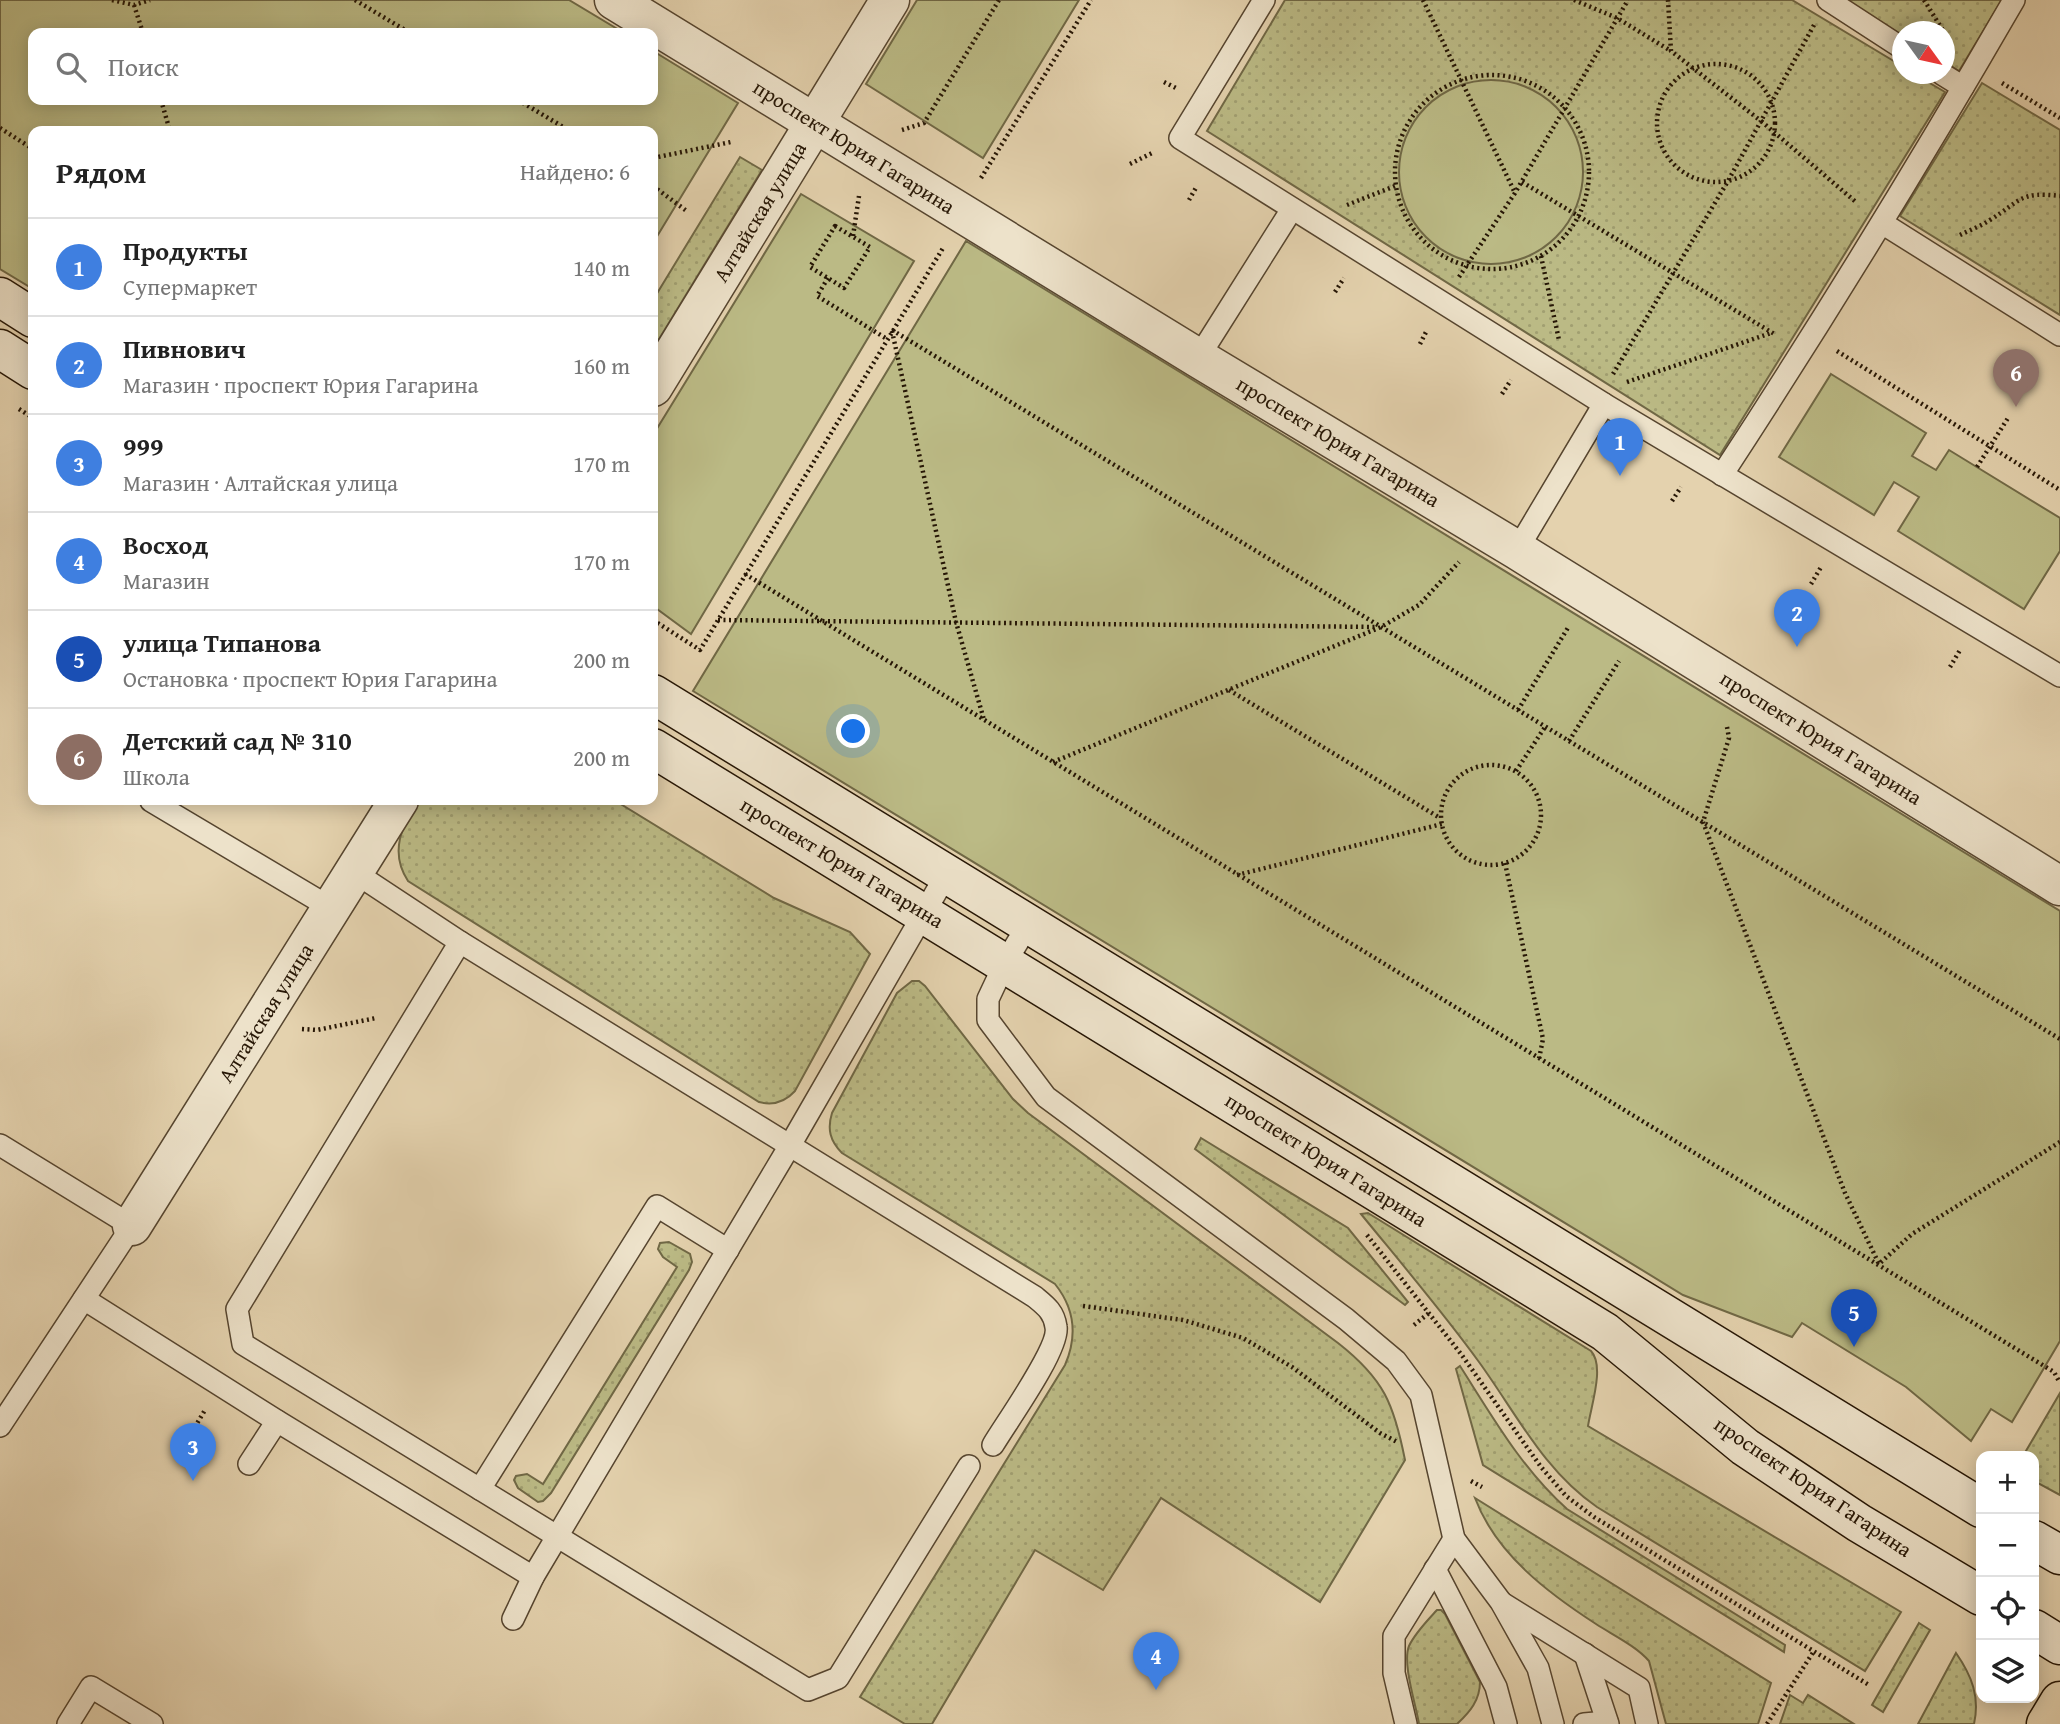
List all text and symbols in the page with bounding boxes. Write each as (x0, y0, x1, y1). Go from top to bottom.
north arrow (1892, 21, 1955, 84)
search box (28, 28, 658, 105)
text: Поиск (108, 47, 179, 86)
icon: search (52, 48, 90, 86)
street label: проспект Юрия Гагарина (747, 72, 961, 221)
street label: Алтайская улица (705, 136, 814, 288)
text: Рядом (56, 150, 147, 194)
text: Найдено: 6 (520, 155, 630, 188)
text: Продукты (123, 231, 248, 270)
text: 1 (73, 251, 85, 284)
text: 140 m (573, 251, 630, 284)
text: Супермаркет (123, 270, 257, 303)
text: Пивнович (123, 329, 246, 368)
text: 2 (73, 349, 85, 382)
text: 160 m (573, 349, 630, 382)
pin: 6 (1993, 349, 2039, 407)
text: Магазин · проспект Юрия Гагарина (123, 368, 479, 401)
street label: проспект Юрия Гагарина (1231, 368, 1446, 515)
pin: 1 (1597, 418, 1643, 476)
text: 999 (123, 427, 163, 466)
text: 3 (73, 447, 85, 480)
text: 170 m (573, 447, 630, 480)
text: Магазин · Алтайская улица (123, 466, 398, 499)
text: Восход (123, 525, 208, 564)
text: 4 (73, 545, 85, 578)
text: 170 m (573, 545, 630, 578)
text: Магазин (123, 564, 210, 597)
pin: 2 (1774, 589, 1820, 647)
text: улица Типанова (123, 623, 321, 662)
text: 5 (73, 643, 85, 676)
text: 200 m (573, 643, 630, 676)
text: Остановка · проспект Юрия Гагарина (123, 662, 497, 695)
street label: проспект Юрия Гагарина (1714, 663, 1928, 812)
your location (836, 714, 870, 748)
text: Детский сад № 310 (123, 721, 352, 760)
text: 6 (73, 741, 85, 774)
text: 200 m (573, 741, 630, 774)
text: Школа (123, 760, 190, 793)
street label: проспект Юрия Гагарина (735, 789, 950, 936)
street label: Алтайская улица (210, 937, 321, 1088)
street label: проспект Юрия Гагарина (1219, 1085, 1433, 1234)
pin: 5 (1831, 1289, 1877, 1347)
street label: проспект Юрия Гагарина (1708, 1409, 1918, 1565)
pin: 3 (170, 1423, 216, 1481)
map controls (1976, 1451, 2039, 1703)
button: + (1976, 1451, 2039, 1514)
button: − (1976, 1514, 2039, 1577)
button: locate (1976, 1577, 2039, 1640)
pin: 4 (1133, 1632, 1179, 1690)
button: layers (1976, 1640, 2039, 1703)

